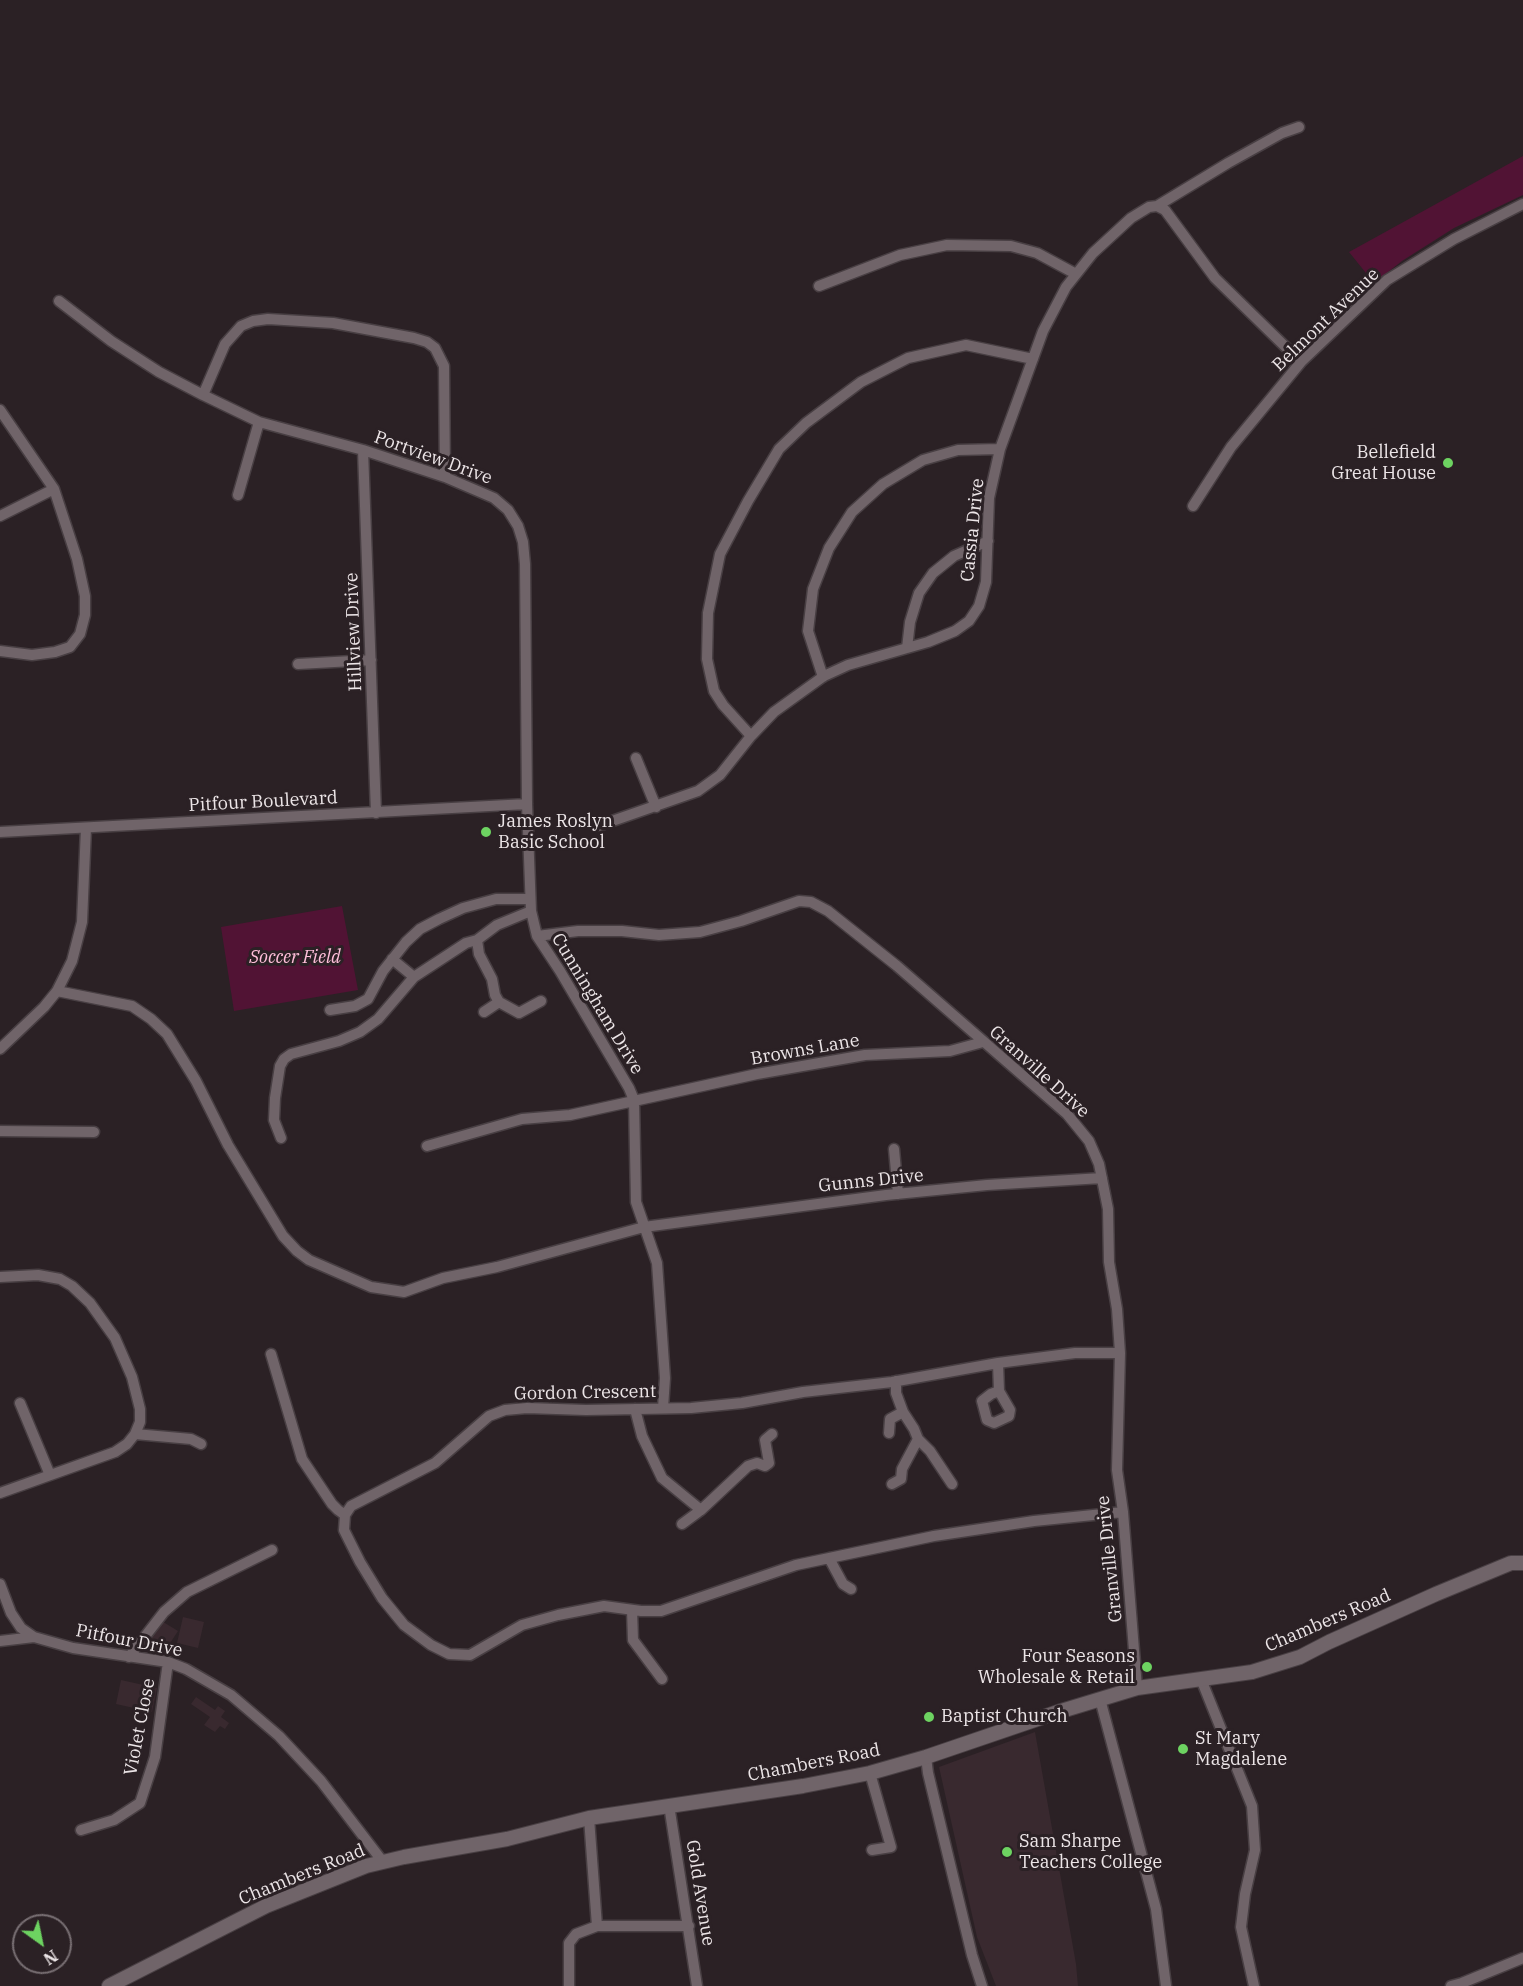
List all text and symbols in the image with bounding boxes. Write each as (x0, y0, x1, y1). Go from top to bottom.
street label: Belmont Avenue (1268, 264, 1384, 376)
street label: Portview Drive (371, 427, 495, 489)
place label: Bellefield Great House (1331, 442, 1436, 484)
marker: Bellefield Great House (1441, 456, 1455, 470)
street label: Cassia Drive (957, 477, 989, 583)
street label: Hillview Drive (341, 572, 367, 692)
street label: Pitfour Boulevard (188, 787, 338, 817)
place label: James Roslyn Basic School (498, 811, 613, 854)
marker: James Roslyn Basic School (479, 825, 493, 839)
street label: Cunningham Drive (546, 930, 648, 1078)
park label: Soccer Field (249, 947, 341, 969)
street label: Granville Drive (984, 1021, 1094, 1123)
street label: Browns Lane (749, 1030, 861, 1070)
street label: Gunns Drive (817, 1165, 925, 1197)
street label: Gordon Crescent (514, 1381, 656, 1405)
street label: Granville Drive (1093, 1495, 1127, 1623)
street label: Chambers Road (1262, 1585, 1394, 1657)
street label: Pitfour Drive (74, 1620, 184, 1662)
place label: Four Seasons Wholesale & Retail (978, 1646, 1135, 1688)
marker: Four Seasons Wholesale & Retail (1140, 1660, 1154, 1674)
street label: Violet Close (120, 1677, 160, 1777)
place label: Baptist Church (941, 1706, 1068, 1728)
marker: Baptist Church (922, 1710, 936, 1724)
place label: St Mary Magdalene (1195, 1728, 1287, 1770)
street label: Chambers Road (746, 1740, 882, 1786)
marker: St Mary Magdalene (1176, 1742, 1190, 1756)
place label: Sam Sharpe Teachers College (1019, 1831, 1162, 1874)
street label: Gold Avenue (681, 1839, 719, 1947)
street label: Chambers Road (236, 1840, 368, 1910)
marker: Sam Sharpe Teachers College (1000, 1845, 1014, 1859)
north arrow (12, 1914, 72, 1974)
text: N (40, 1946, 61, 1969)

